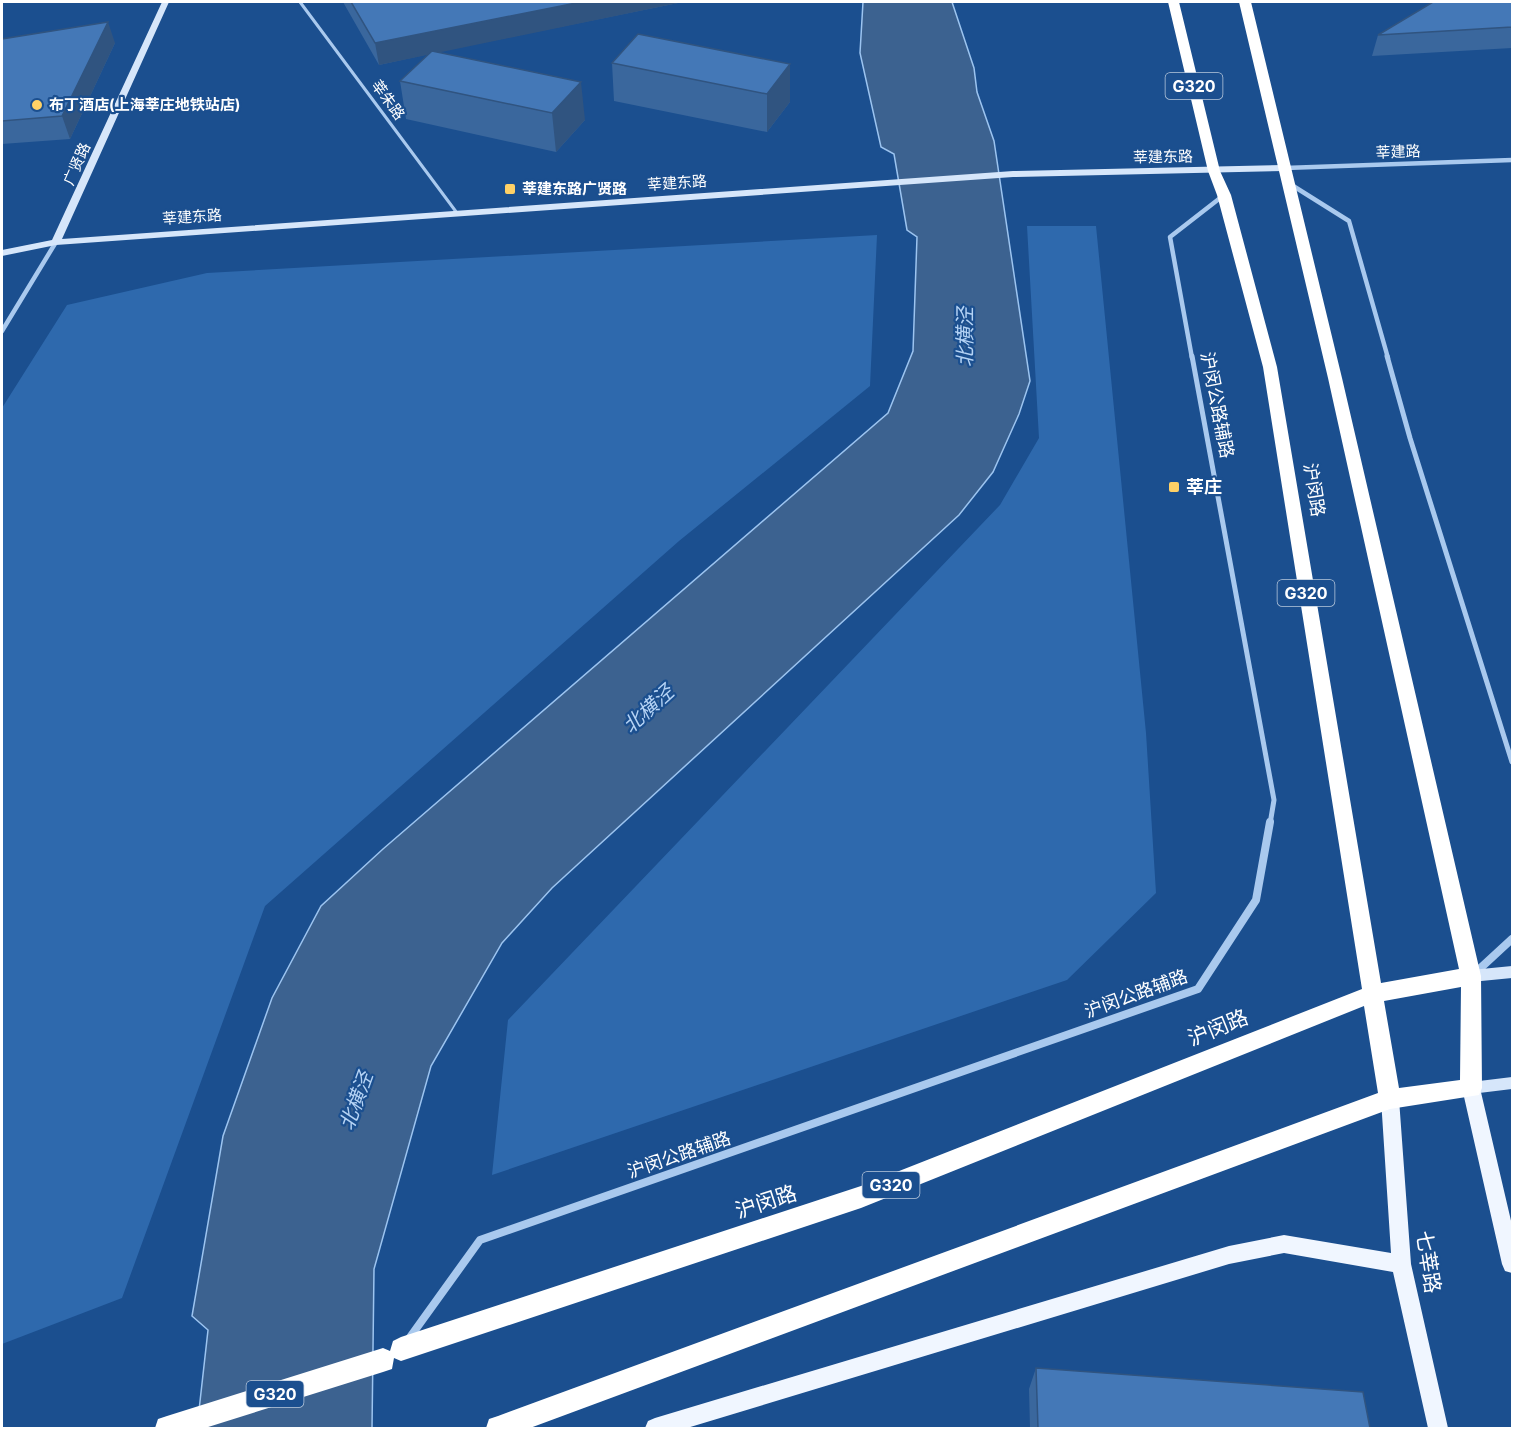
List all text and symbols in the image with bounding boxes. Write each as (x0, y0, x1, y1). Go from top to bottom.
road number: G320 (1166, 73, 1222, 99)
street label: 莘朱路 (367, 76, 409, 123)
place label: 布丁酒店(上海莘庄地铁站店) (49, 95, 240, 114)
marker: 布丁酒店(上海莘庄地铁站店) (30, 98, 44, 112)
street label: 广贤路 (59, 139, 94, 188)
street label: 莘建路 (1375, 141, 1421, 162)
street label: 莘建东路 (1133, 146, 1193, 167)
street label: 莘建东路 (646, 171, 708, 194)
place label: 莘建东路广贤路 (522, 179, 627, 198)
marker: 莘建东路广贤路 (503, 182, 517, 196)
street label: 莘建东路 (161, 205, 223, 228)
water label: 北横泾 (953, 305, 977, 367)
street label: 沪闵公路辅路 (1197, 350, 1238, 460)
street label: 沪闵路 (1300, 462, 1329, 518)
place label: 莘庄 (1186, 476, 1222, 497)
marker: 莘庄 (1167, 480, 1181, 494)
road number: G320 (1278, 580, 1334, 606)
water label: 北横泾 (618, 679, 680, 738)
street label: 沪闵公路辅路 (1081, 965, 1190, 1022)
street label: 沪闵路 (1184, 1004, 1252, 1051)
water label: 北横泾 (334, 1067, 378, 1133)
street label: 沪闵公路辅路 (624, 1127, 733, 1182)
road number: G320 (862, 1172, 920, 1198)
street label: 沪闵路 (732, 1180, 800, 1223)
street label: 七莘路 (1411, 1229, 1446, 1295)
road number: G320 (246, 1381, 304, 1407)

